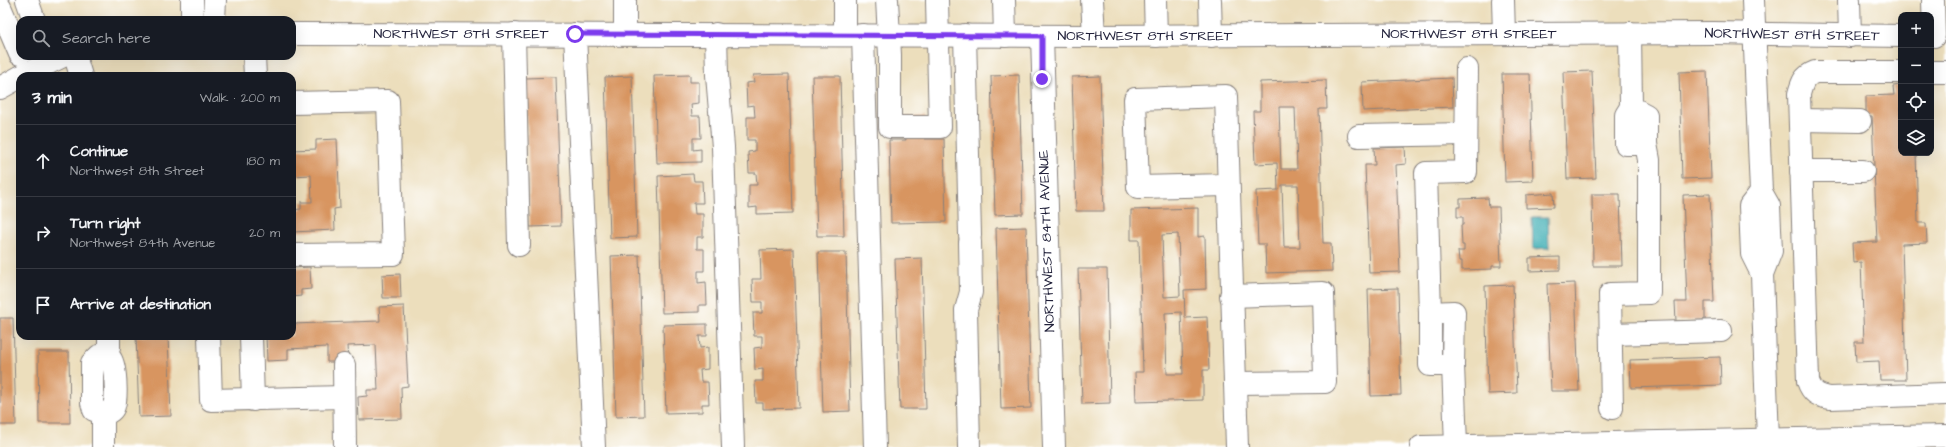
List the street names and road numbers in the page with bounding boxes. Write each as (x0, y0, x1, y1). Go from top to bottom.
street label: NORTHWEST 8TH STREET (1704, 23, 1880, 47)
street label: NORTHWEST 8TH STREET (374, 24, 549, 44)
street label: NORTHWEST 8TH STREET (1382, 24, 1557, 44)
street label: NORTHWEST 8TH STREET (1058, 26, 1233, 46)
street label: NORTHWEST 84TH AVENUE (1034, 149, 1060, 333)

